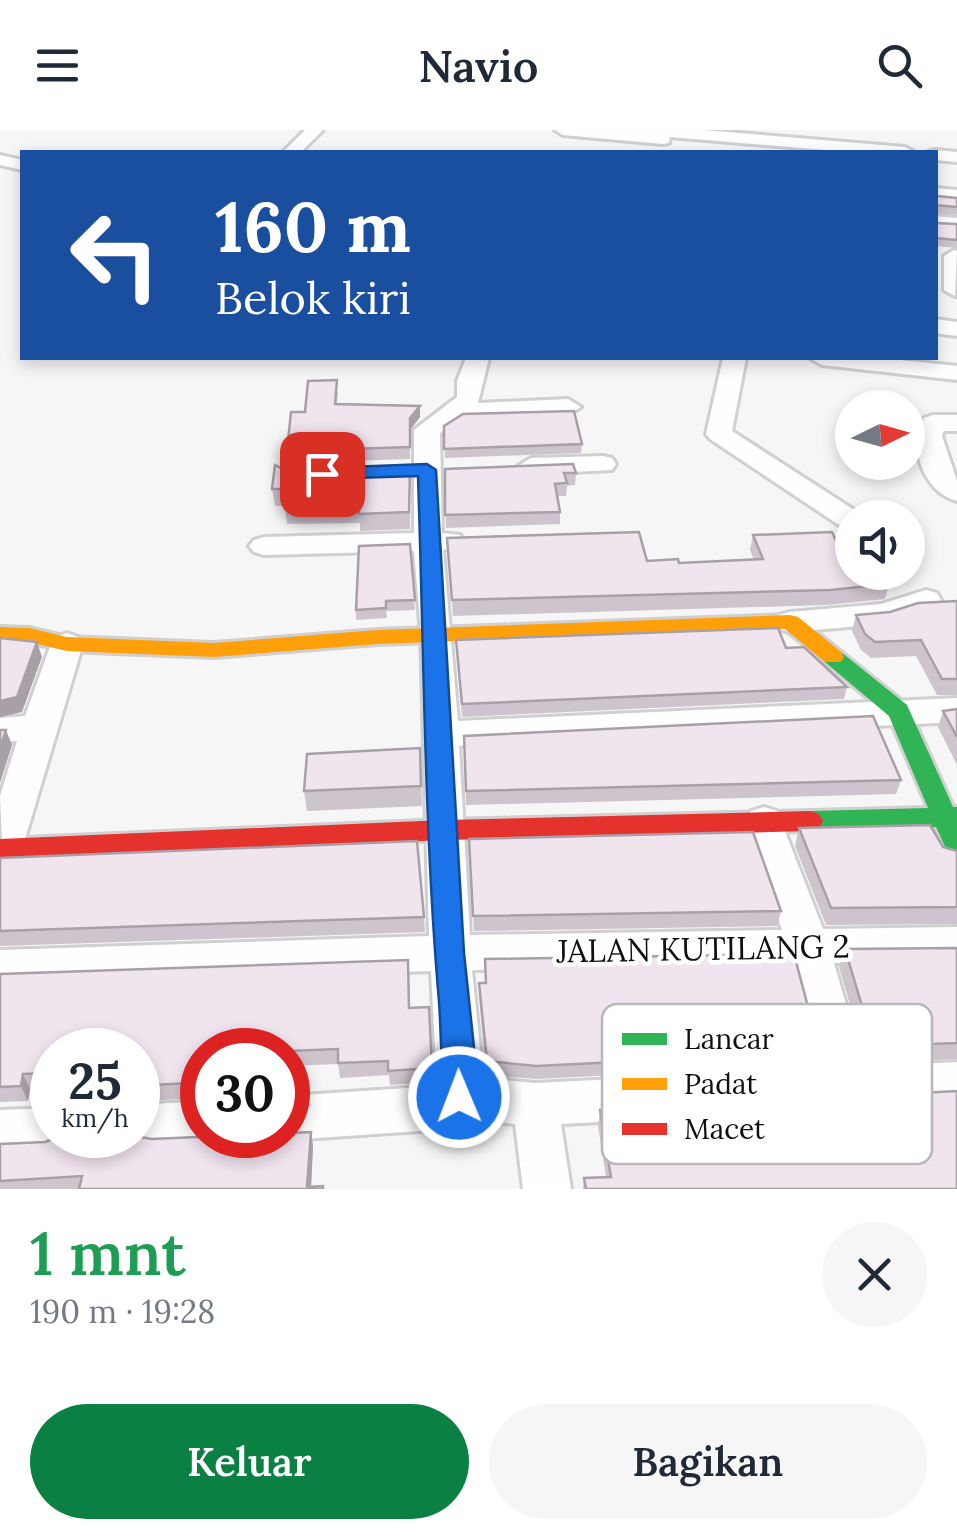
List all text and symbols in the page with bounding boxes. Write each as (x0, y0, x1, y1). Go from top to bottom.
text: Navio (418, 37, 539, 94)
icon: menu (30, 38, 85, 93)
icon: search (872, 38, 927, 93)
text: 160 m (215, 182, 411, 271)
icon: left (50, 190, 180, 320)
text: Belok kiri (215, 269, 411, 326)
north arrow (835, 390, 925, 480)
map controls (835, 390, 925, 590)
pin (280, 432, 365, 517)
icon: arrive (295, 447, 350, 502)
button: sound (835, 500, 925, 590)
street label: JALAN KUTILANG 2 (555, 925, 850, 972)
legend (602, 1004, 932, 1164)
text: Lancar (684, 1021, 774, 1057)
speed limit sign: 30 (180, 1028, 310, 1158)
position arrow (407, 1045, 511, 1149)
text: 25 (68, 1049, 122, 1113)
text: Padat (684, 1066, 757, 1102)
text: km/h (61, 1102, 129, 1134)
text: Macet (684, 1111, 765, 1147)
text: 1 mnt (30, 1215, 185, 1291)
button: close (822, 1222, 927, 1327)
text: 190 m · 19:28 (30, 1291, 215, 1332)
button: Keluar (30, 1404, 469, 1519)
button: Bagikan (489, 1404, 927, 1519)

